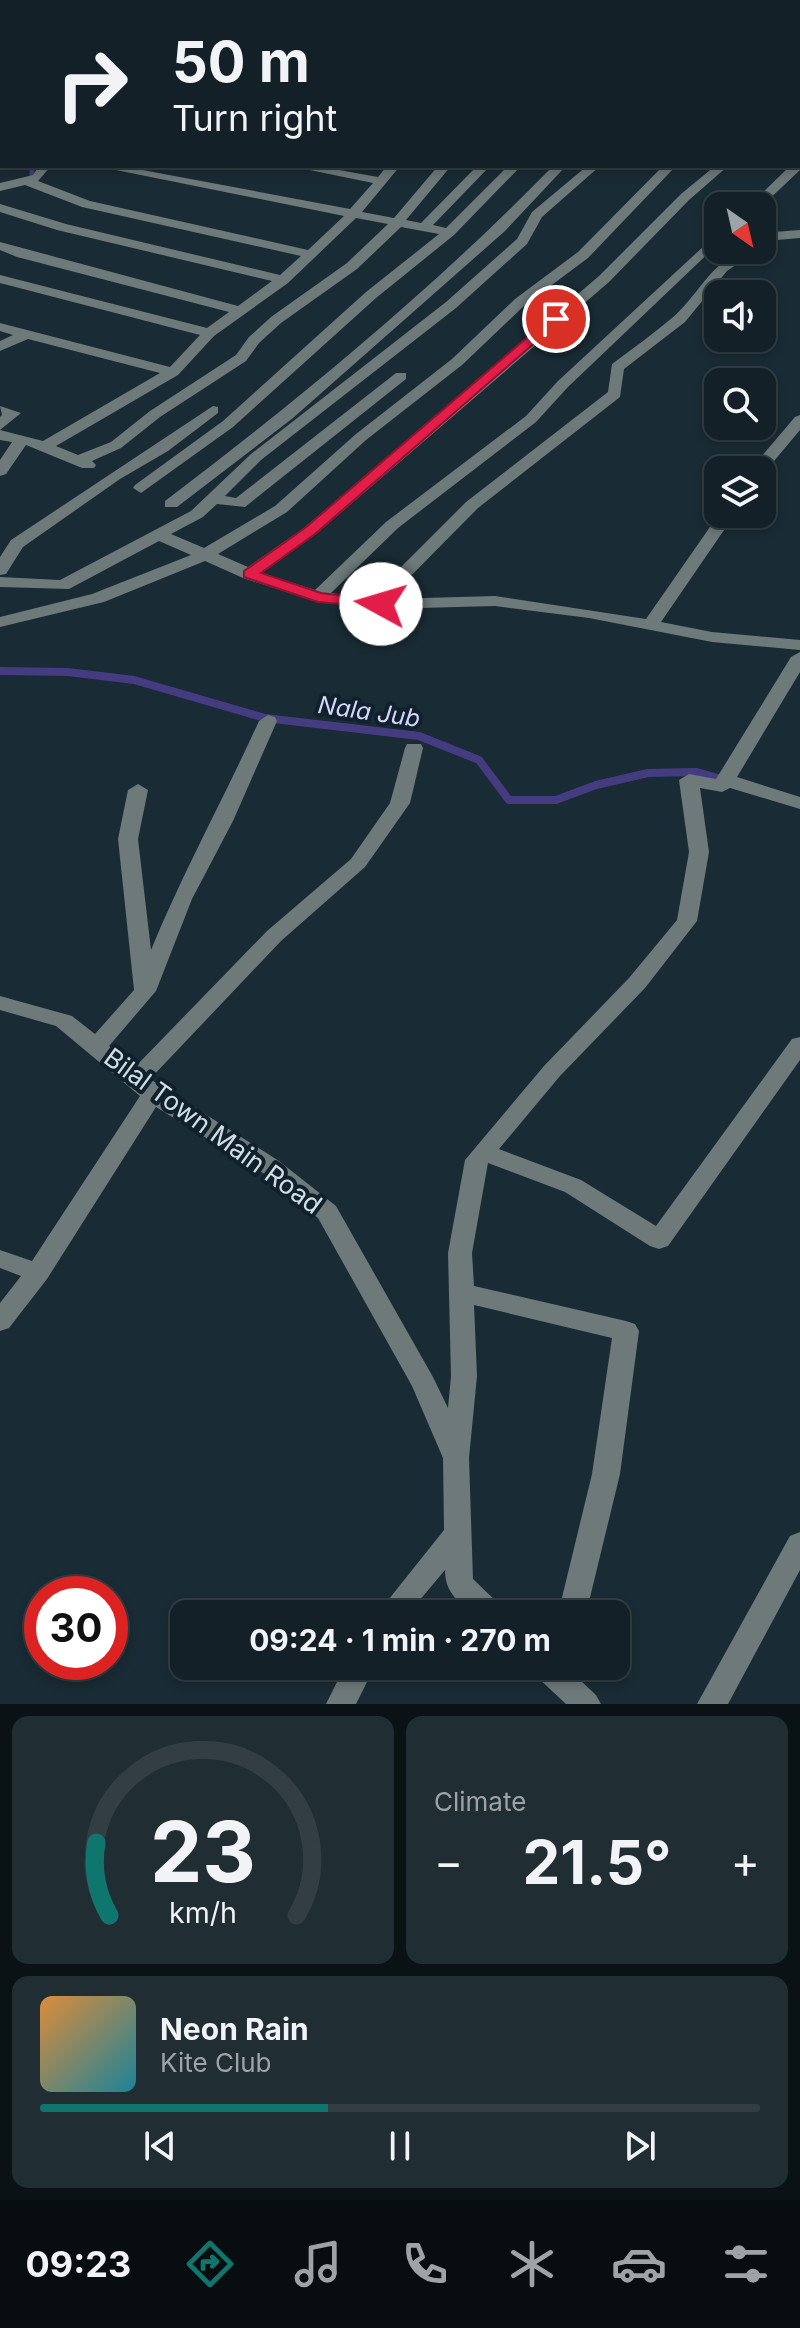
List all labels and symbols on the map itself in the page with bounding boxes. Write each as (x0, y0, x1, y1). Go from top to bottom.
north arrow (704, 192, 776, 264)
pin (522, 285, 590, 353)
position arrow (339, 562, 423, 646)
water label: Nala Jub (316, 690, 422, 733)
street label: Bilal Town Main Road (98, 1041, 328, 1220)
speed limit sign: 30 (24, 1576, 128, 1680)

